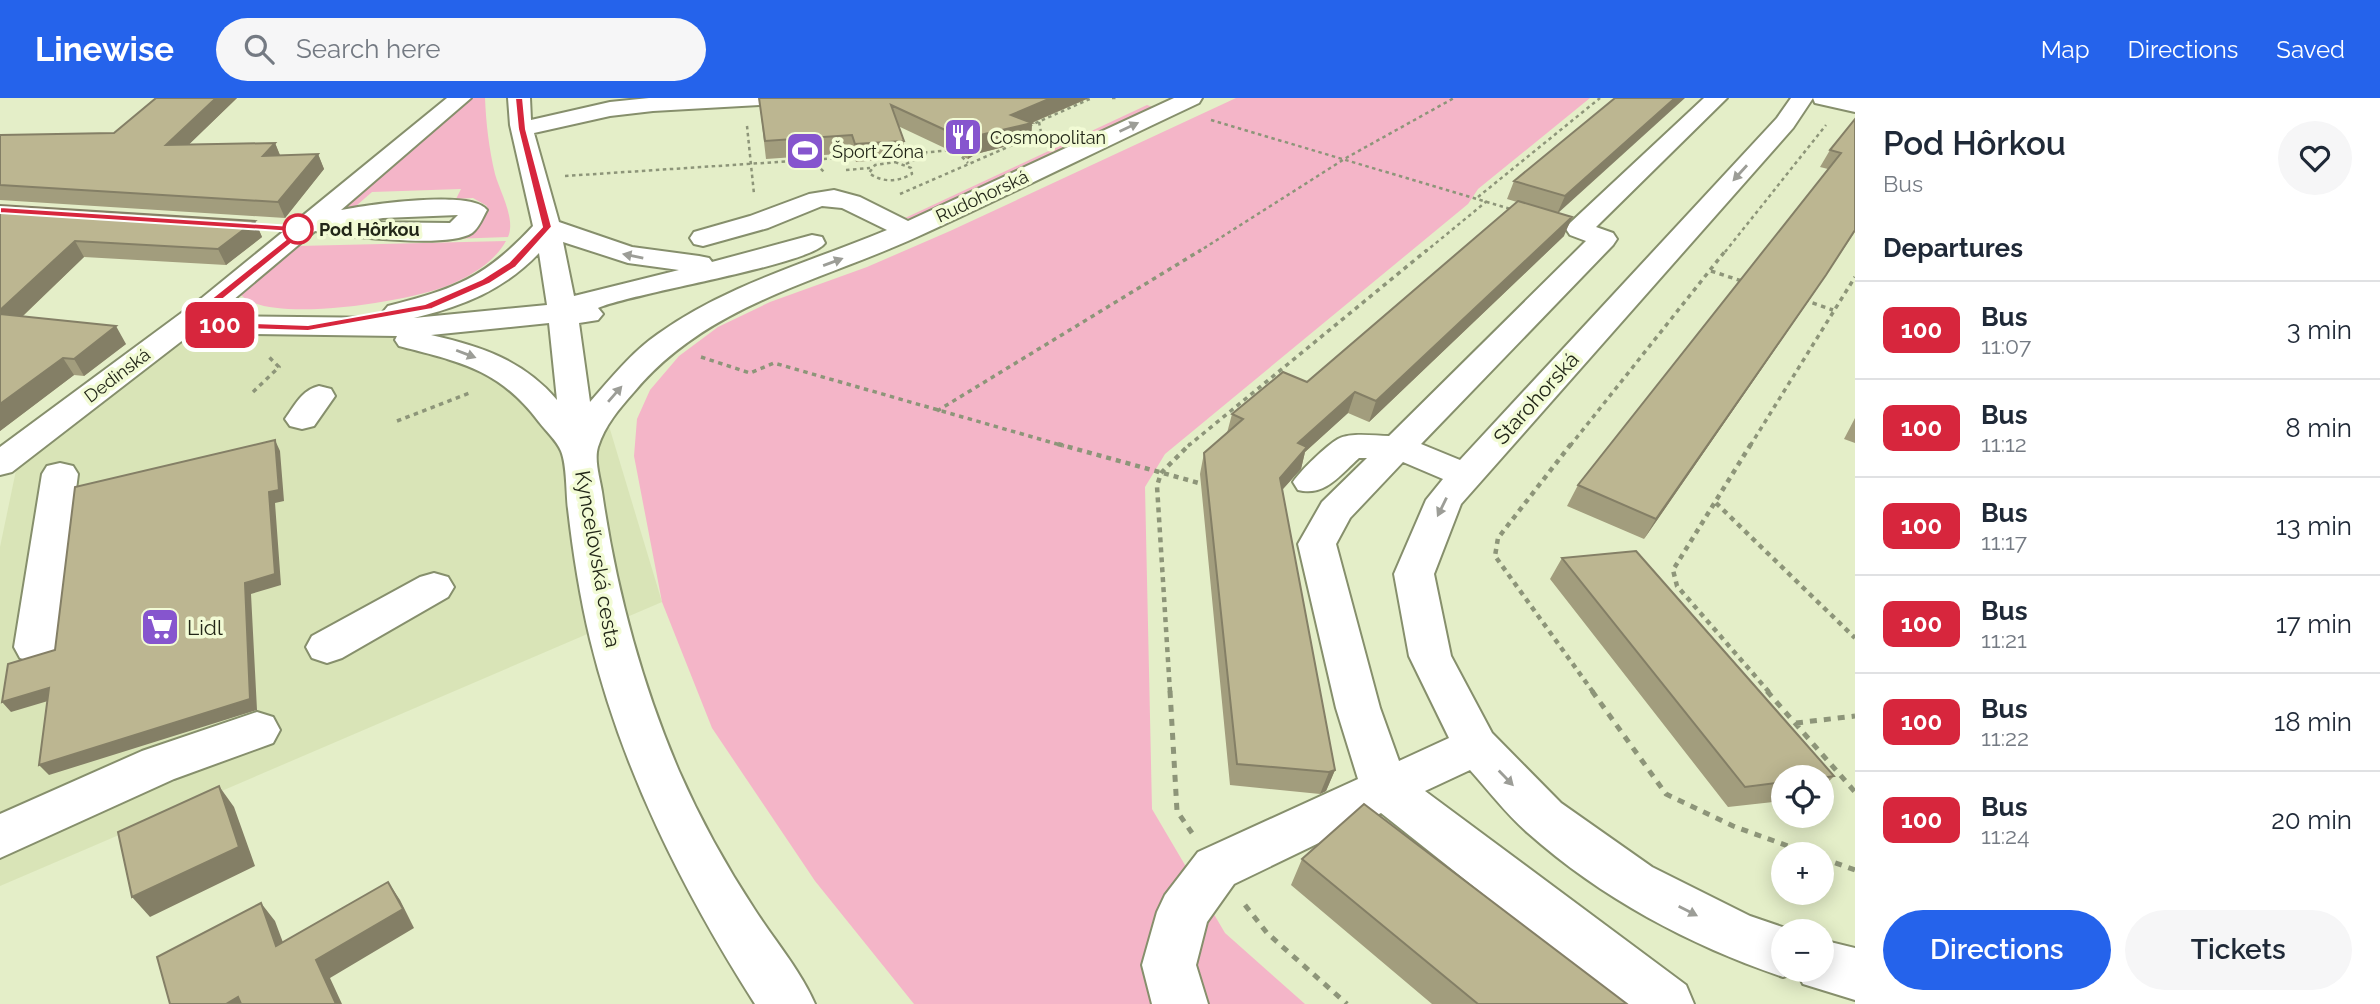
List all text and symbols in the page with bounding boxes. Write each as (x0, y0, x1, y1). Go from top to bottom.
search box (216, 18, 706, 81)
text: Linewise (35, 30, 174, 69)
icon: search (240, 30, 278, 68)
text: Search here (296, 34, 440, 64)
text: Map (2041, 35, 2090, 64)
text: Directions (2128, 35, 2238, 64)
text: Saved (2276, 35, 2345, 64)
restaurant icon: Cosmopolitan (942, 116, 984, 158)
one-way arrow (1119, 121, 1139, 133)
button: heart (2278, 121, 2352, 195)
text: Pod Hôrkou (1883, 124, 2066, 163)
place label: Cosmopolitan (990, 127, 1106, 148)
sports icon: Šport Zóna (784, 130, 826, 172)
place label: Šport Zóna (832, 140, 924, 162)
street label: Rudohorská (932, 165, 1032, 227)
one-way arrow (1732, 165, 1748, 182)
text: Bus (1883, 170, 1923, 197)
marker: Pod Hôrkou (283, 214, 313, 244)
place label: Pod Hôrkou (319, 219, 420, 240)
text: Departures (1883, 233, 2023, 263)
one-way arrow (622, 250, 644, 261)
one-way arrow (823, 256, 844, 267)
line badge: 100 (180, 302, 260, 348)
text: Bus (1981, 302, 2028, 332)
text: 100 (199, 310, 241, 339)
text: 100 (1901, 315, 1942, 344)
text: 3 min (2287, 315, 2352, 345)
text: 11:07 (1981, 332, 2031, 359)
street label: Dedinská (80, 343, 154, 407)
street label: Starohorská (1488, 347, 1584, 449)
one-way arrow (456, 348, 477, 359)
one-way arrow (607, 385, 623, 403)
text: Bus (1981, 400, 2028, 430)
text: 100 (1901, 413, 1942, 442)
text: 8 min (2285, 413, 2352, 443)
text: 11:12 (1981, 430, 2027, 457)
street label: Kynceľovská cesta (570, 469, 626, 649)
one-way arrow (1436, 497, 1447, 517)
text: Bus (1981, 498, 2028, 528)
text: 100 (1901, 511, 1942, 540)
text: 13 min (2276, 511, 2352, 541)
text: 11:17 (1981, 528, 2027, 555)
text: Bus (1981, 596, 2028, 626)
supermarket icon: Lidl (139, 606, 181, 648)
text: 100 (1901, 609, 1942, 638)
text: 17 min (2276, 609, 2352, 639)
place label: Lidl (187, 615, 223, 640)
text: 11:21 (1981, 626, 2027, 653)
text: Bus (1981, 694, 2028, 724)
text: 100 (1901, 707, 1942, 736)
text: 18 min (2274, 707, 2352, 737)
text: 11:22 (1981, 724, 2029, 751)
map controls (1771, 765, 1834, 982)
button: locate (1771, 765, 1834, 828)
one-way arrow (1498, 769, 1514, 787)
text: Bus (1981, 792, 2028, 822)
text: 100 (1901, 805, 1942, 834)
text: 20 min (2271, 805, 2352, 835)
text: 11:24 (1981, 822, 2030, 849)
button: + (1771, 842, 1834, 905)
one-way arrow (1678, 906, 1698, 917)
button: Directions (1883, 910, 2111, 990)
button: Tickets (2125, 910, 2352, 990)
button: − (1771, 919, 1834, 982)

